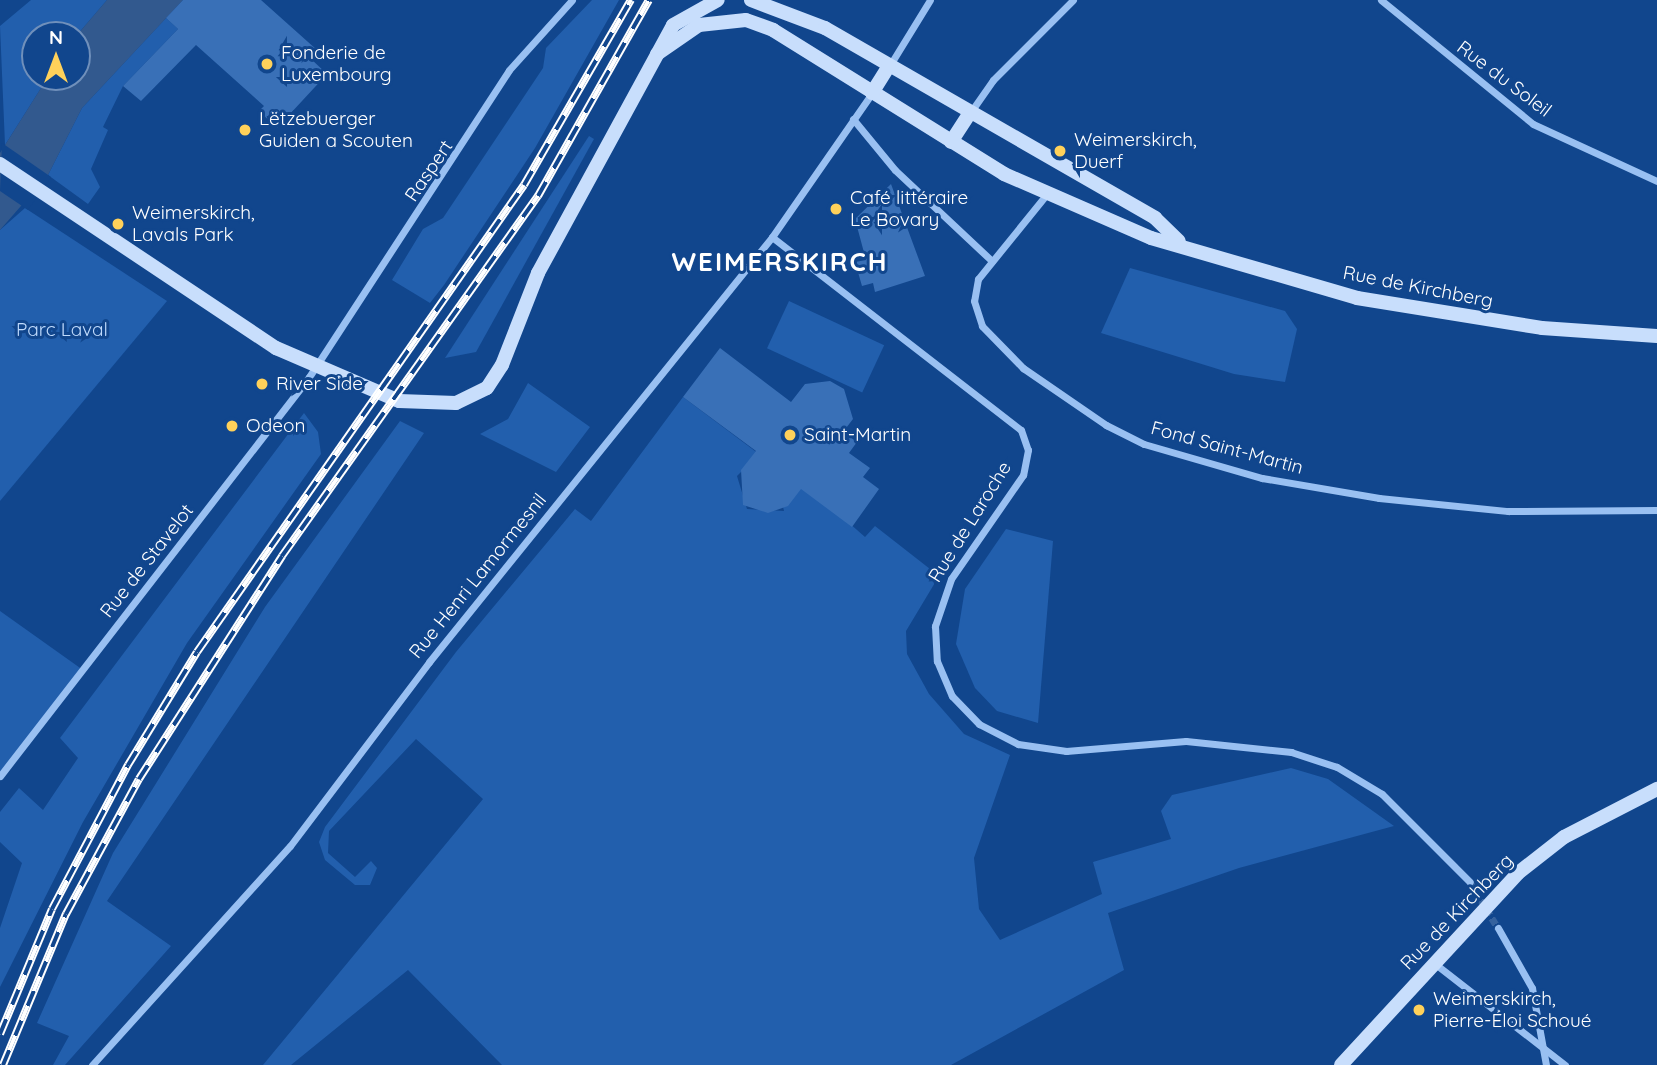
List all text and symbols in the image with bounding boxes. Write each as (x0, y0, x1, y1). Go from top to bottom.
north arrow (21, 21, 91, 91)
text: N (49, 25, 63, 49)
street label: Rue du Soleil (1452, 36, 1556, 122)
place label: Fonderie de Luxembourg (281, 42, 392, 86)
marker: Fonderie de Luxembourg (259, 56, 275, 72)
place label: Lëtzebuerger Guiden a Scouten (259, 108, 413, 152)
marker: Lëtzebuerger Guiden a Scouten (237, 122, 253, 138)
place label: Weimerskirch, Duerf (1074, 129, 1197, 173)
street label: Raspert (400, 136, 458, 206)
marker: Weimerskirch, Duerf (1052, 143, 1068, 159)
place label: Café littéraire Le Bovary (850, 187, 968, 231)
marker: Café littéraire Le Bovary (828, 201, 844, 217)
place label: Weimerskirch, Lavals Park (132, 202, 255, 246)
marker: Weimerskirch, Lavals Park (110, 216, 126, 232)
district label: WEIMERSKIRCH (673, 246, 887, 278)
street label: Rue de Kirchberg (1341, 261, 1495, 313)
park label: Parc Laval (16, 319, 108, 341)
place label: River Side (276, 373, 363, 395)
marker: River Side (254, 376, 270, 392)
place label: Odeon (246, 415, 305, 437)
street label: Fond Saint-Martin (1148, 417, 1306, 479)
marker: Odeon (224, 418, 240, 434)
place label: Saint-Martin (804, 424, 911, 446)
marker: Saint-Martin (782, 427, 798, 443)
street label: Rue de Laroche (924, 457, 1016, 587)
street label: Rue Henri Lamormesnil (405, 489, 551, 663)
street label: Rue de Stavelot (96, 500, 198, 622)
street label: Rue de Kirchberg (1396, 849, 1518, 975)
place label: Weimerskirch, Pierre-Éloi Schoué (1433, 988, 1592, 1032)
marker: Weimerskirch, Pierre-Éloi Schoué (1411, 1002, 1427, 1018)

